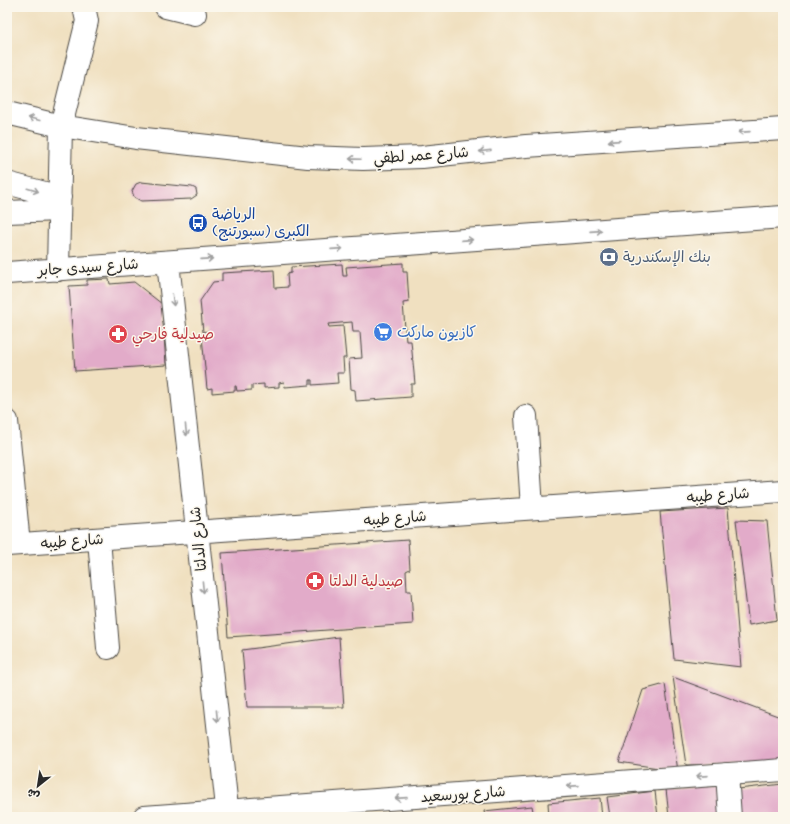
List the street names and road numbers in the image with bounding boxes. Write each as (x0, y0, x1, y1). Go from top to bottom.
street label: شارع عمر لطفي (373, 143, 470, 171)
street label: شارع سيدى جابر (35, 254, 139, 282)
street label: شارع طيبه (686, 484, 750, 508)
street label: شارع الدلتا (186, 506, 212, 572)
street label: شارع طيبه (363, 507, 427, 531)
street label: شارع طيبه (40, 530, 104, 554)
street label: شارع بورسعيد (420, 782, 506, 808)

